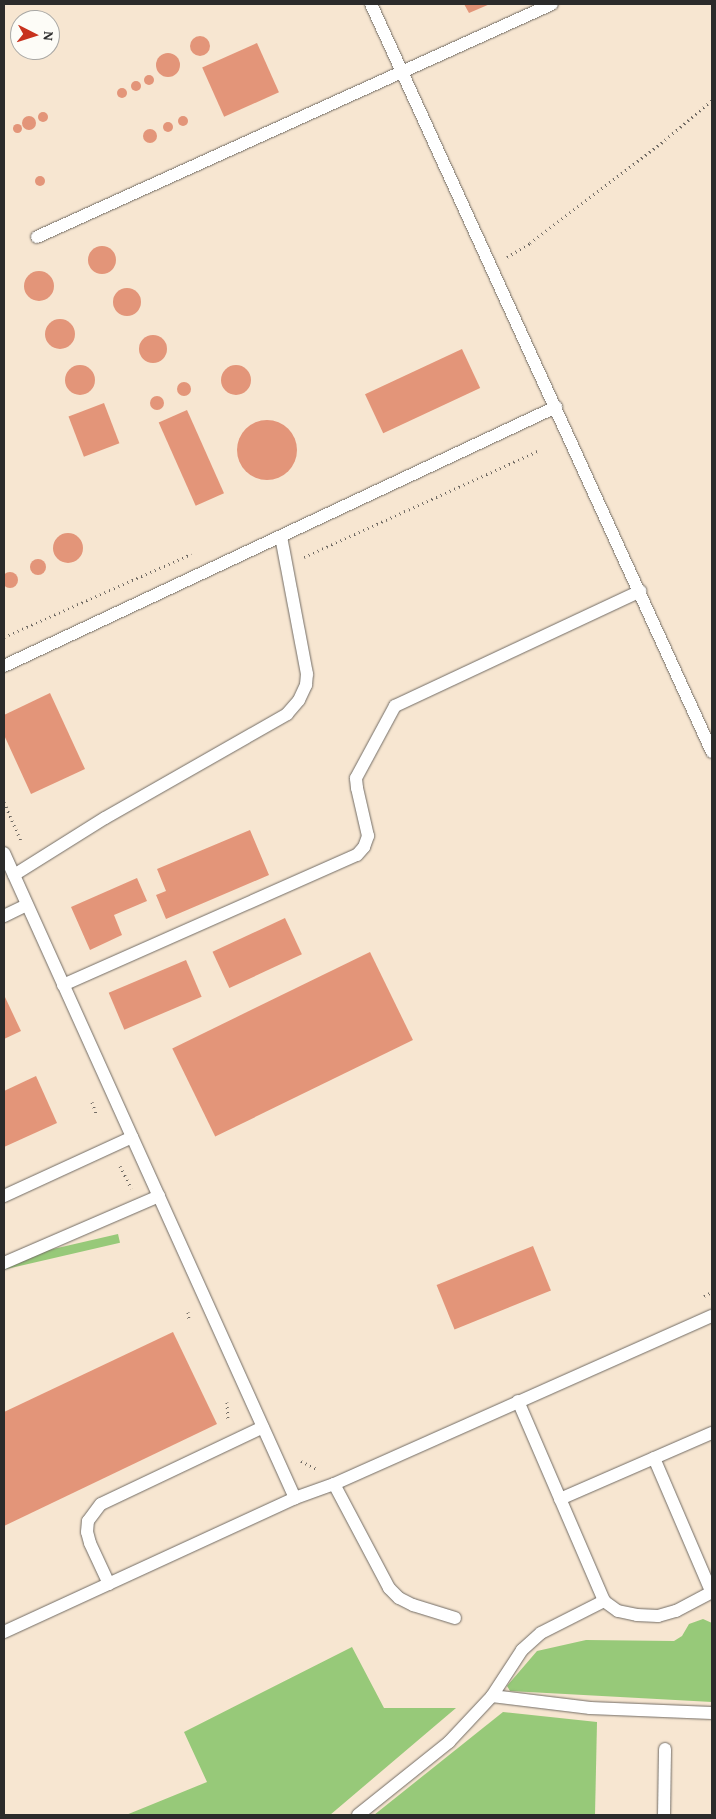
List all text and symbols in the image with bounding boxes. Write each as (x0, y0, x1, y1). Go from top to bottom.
north arrow (10, 10, 60, 60)
text: N (39, 31, 59, 42)

